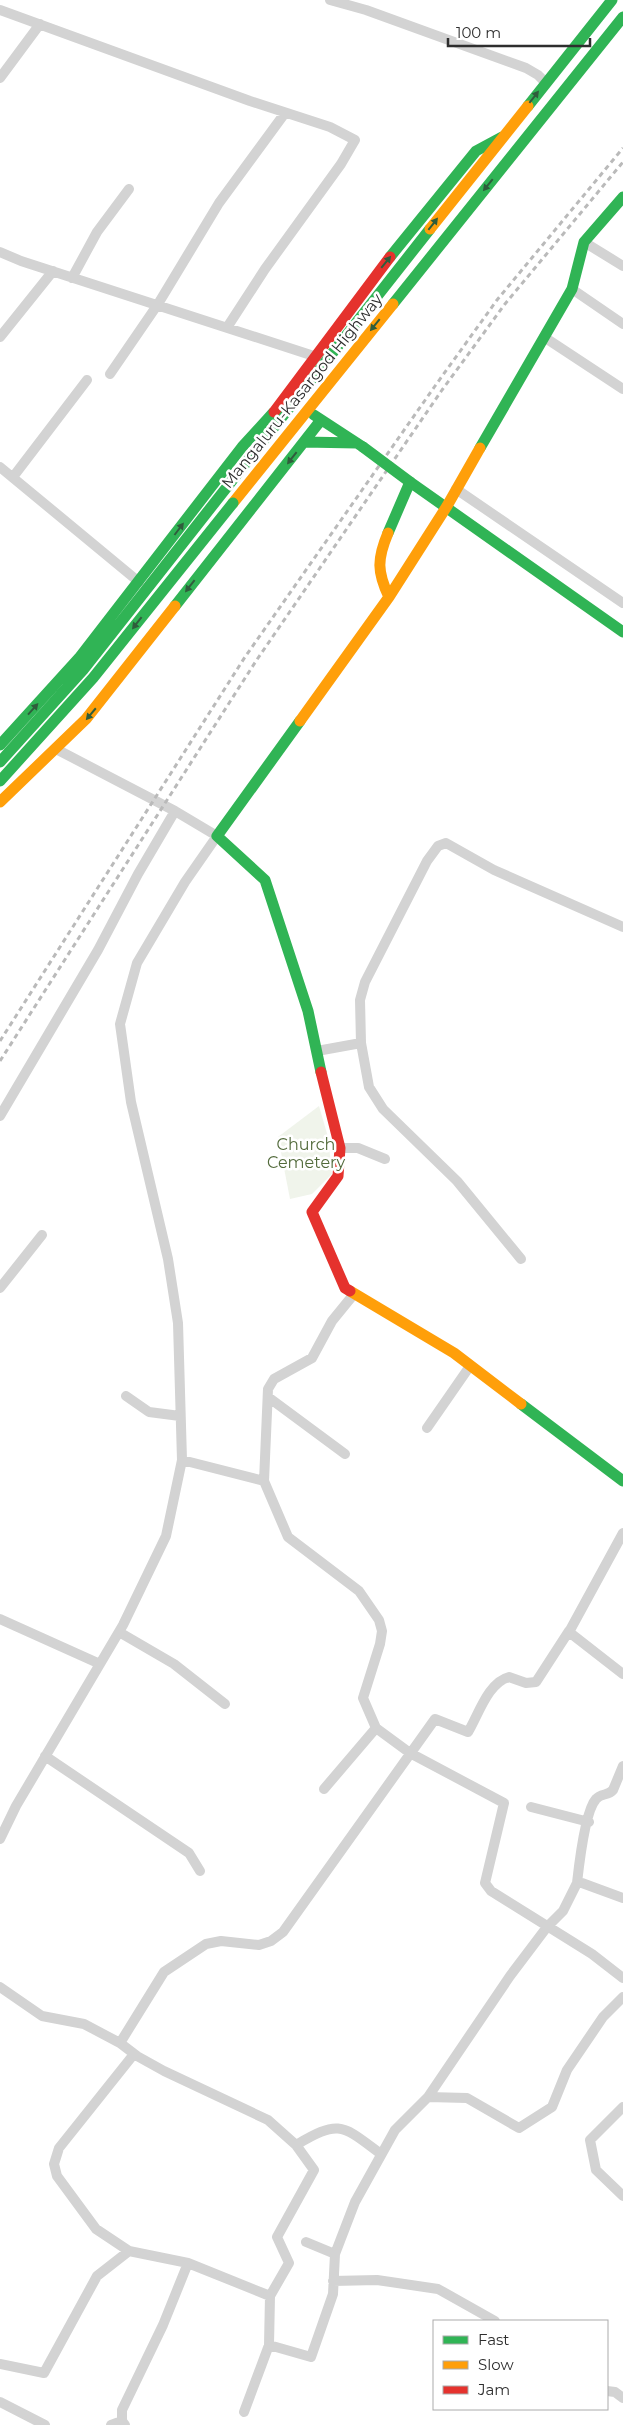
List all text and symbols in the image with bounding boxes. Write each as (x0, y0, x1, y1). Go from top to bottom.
scale bar (448, 15, 590, 47)
text: 100 m (456, 23, 501, 42)
one-way arrow (528, 91, 539, 104)
one-way arrow (483, 178, 494, 191)
one-way arrow (428, 218, 439, 231)
one-way arrow (381, 255, 391, 269)
street label: Mangaluru-Kasargod Highway (218, 290, 387, 492)
one-way arrow (370, 318, 381, 331)
one-way arrow (286, 452, 297, 465)
one-way arrow (174, 522, 184, 536)
one-way arrow (185, 579, 196, 592)
one-way arrow (132, 616, 143, 629)
one-way arrow (27, 703, 38, 716)
one-way arrow (85, 707, 96, 720)
park label: Church Cemetery (267, 1135, 345, 1172)
legend (433, 2320, 608, 2410)
text: Fast (478, 2330, 509, 2349)
text: Slow (478, 2355, 514, 2374)
text: Jam (477, 2380, 510, 2399)

